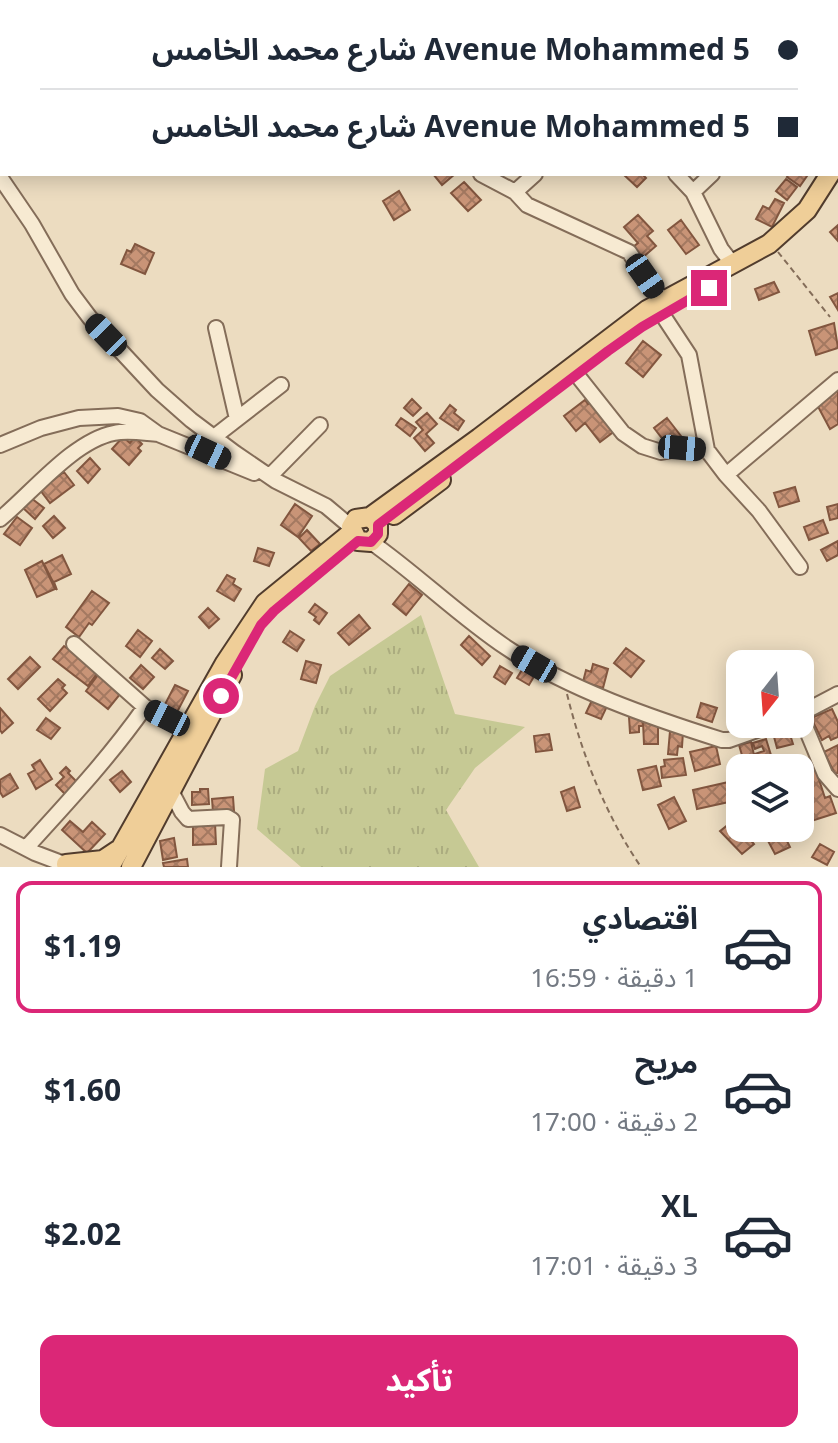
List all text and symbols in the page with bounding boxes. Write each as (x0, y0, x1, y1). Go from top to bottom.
text: Avenue Mohammed 5 شارع محمد الخامس (152, 19, 750, 82)
text: Avenue Mohammed 5 شارع محمد الخامس (152, 96, 750, 159)
car (621, 249, 669, 303)
route end (691, 270, 727, 306)
car (81, 309, 131, 361)
car (181, 431, 235, 473)
car (657, 434, 707, 462)
car (507, 642, 561, 686)
north arrow (726, 650, 814, 738)
map controls (726, 650, 814, 842)
route start (203, 678, 239, 714)
car (140, 696, 194, 740)
button: layers (726, 754, 814, 842)
text: اقتصادي (583, 888, 698, 951)
icon: car (722, 911, 794, 983)
text: $1.19 (44, 916, 121, 979)
text: 1 دقيقة · 16:59 (530, 951, 698, 1006)
text: مريح (635, 1032, 698, 1095)
icon: car (722, 1055, 794, 1127)
text: $1.60 (44, 1060, 121, 1123)
text: 2 دقيقة · 17:00 (530, 1095, 698, 1150)
text: XL (661, 1176, 698, 1239)
icon: car (722, 1199, 794, 1271)
text: $2.02 (44, 1204, 121, 1267)
text: 3 دقيقة · 17:01 (530, 1239, 698, 1294)
button: تأكيد (40, 1335, 798, 1427)

